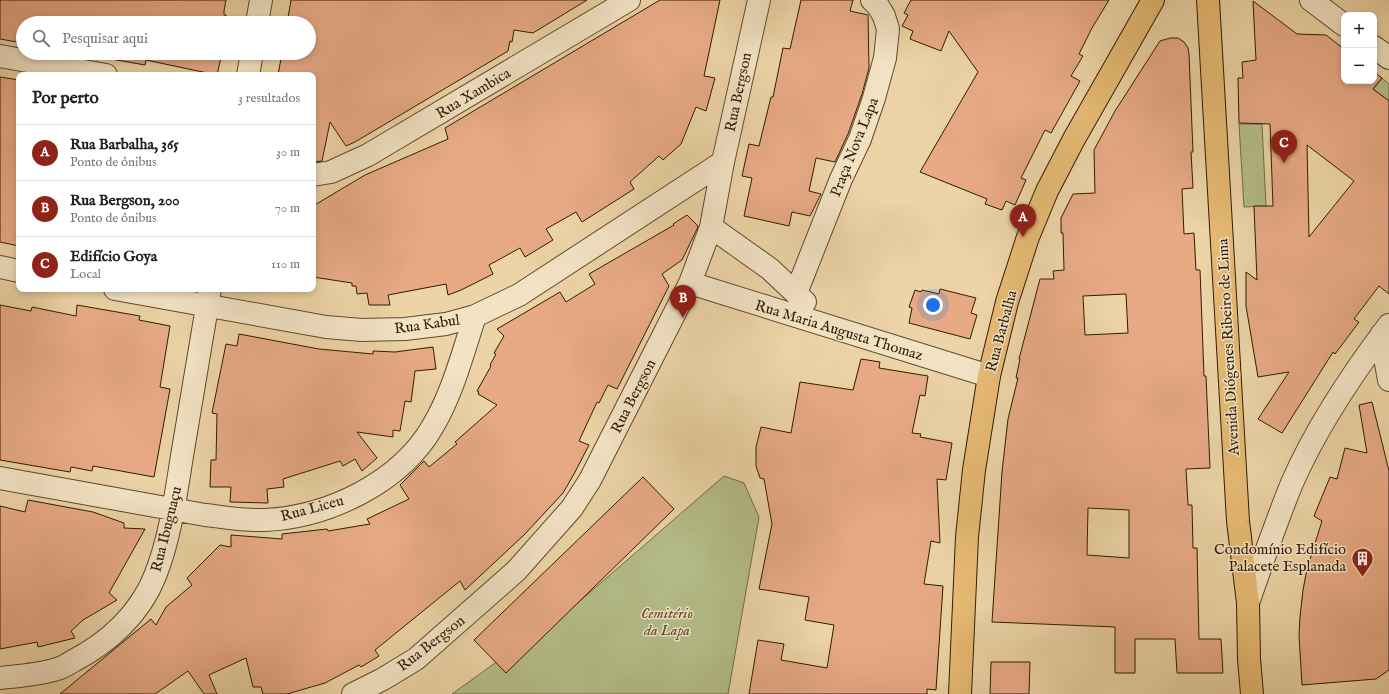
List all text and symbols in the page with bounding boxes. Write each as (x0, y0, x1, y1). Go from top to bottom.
map controls (1341, 12, 1377, 84)
button: + (1341, 12, 1377, 48)
search box (16, 16, 316, 60)
icon: search (30, 27, 52, 49)
text: Pesquisar aqui (62, 29, 148, 48)
button: − (1341, 48, 1377, 84)
street label: Rua Bergson (721, 51, 756, 134)
street label: Rua Xambica (432, 63, 515, 123)
text: Por perto (32, 88, 99, 109)
text: 3 resultados (238, 90, 300, 107)
street label: Praça Nova Lapa (826, 94, 883, 200)
pin: C (1271, 130, 1297, 163)
text: Rua Barbalha, 365 (70, 135, 179, 154)
text: A (41, 144, 49, 161)
text: 30 m (276, 144, 300, 161)
text: Ponto de ônibus (70, 154, 157, 171)
text: Rua Bergson, 200 (70, 191, 180, 210)
text: B (41, 200, 49, 217)
text: 70 m (275, 200, 300, 217)
pin: A (1010, 204, 1036, 237)
text: Ponto de ônibus (70, 210, 157, 227)
street label: Avenida Diógenes Ribeiro de Lima (1213, 237, 1244, 457)
text: Edifício Goya (70, 247, 157, 266)
text: C (40, 256, 50, 273)
text: 110 m (271, 256, 300, 273)
text: Local (70, 266, 101, 283)
pin: B (670, 285, 696, 318)
street label: Rua Barbalha (981, 288, 1022, 374)
your location (923, 295, 943, 315)
street label: Rua Maria Augusta Thomaz (753, 296, 925, 365)
street label: Rua Kabul (393, 310, 462, 338)
street label: Rua Bergson (607, 356, 660, 436)
street label: Rua Ibuguaçu (147, 484, 186, 574)
street label: Rua Liceu (278, 491, 346, 526)
place label: Condomínio Edifício Palacete Esplanada (1214, 540, 1347, 576)
building icon: Condomínio Edifício Palacete Esplanada (1349, 545, 1375, 578)
park label: Cemitério da Lapa (641, 604, 693, 640)
street label: Rua Bergson (394, 611, 469, 676)

